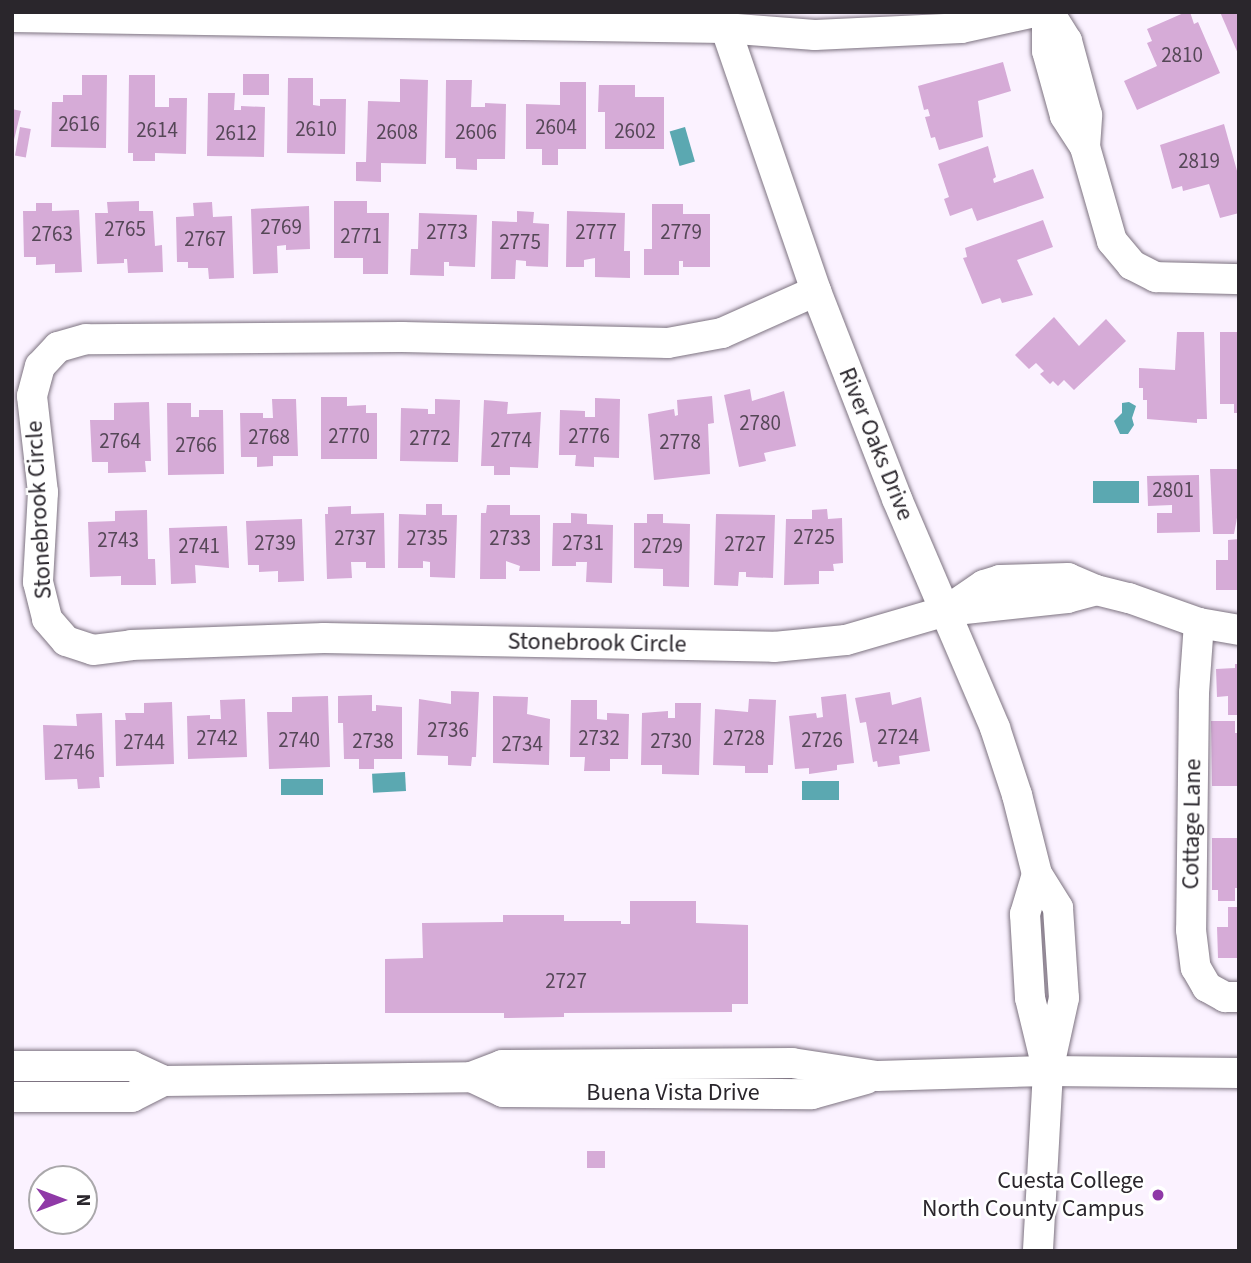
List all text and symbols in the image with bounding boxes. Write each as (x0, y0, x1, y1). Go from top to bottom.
house number: 2810 (1161, 42, 1203, 68)
house number: 2616 (58, 111, 100, 137)
house number: 2604 (535, 114, 577, 140)
house number: 2610 (295, 116, 337, 142)
house number: 2614 (136, 117, 178, 143)
house number: 2602 (614, 118, 656, 144)
house number: 2608 (376, 119, 418, 145)
house number: 2606 (455, 119, 497, 145)
house number: 2612 (215, 120, 257, 146)
house number: 2819 (1178, 148, 1220, 174)
house number: 2769 (260, 214, 302, 240)
house number: 2765 (104, 216, 146, 242)
house number: 2773 (426, 219, 468, 245)
house number: 2777 (575, 219, 617, 245)
house number: 2779 (660, 219, 702, 245)
house number: 2763 (31, 221, 73, 247)
house number: 2771 (340, 223, 382, 249)
house number: 2767 (184, 226, 226, 252)
house number: 2775 (499, 229, 541, 255)
street label: River Oaks Drive (832, 363, 920, 525)
house number: 2780 (739, 410, 781, 436)
street label: Stonebrook Circle (20, 420, 58, 600)
house number: 2770 (328, 423, 370, 449)
house number: 2776 (568, 423, 610, 449)
house number: 2768 (248, 424, 290, 450)
house number: 2772 (409, 425, 451, 451)
house number: 2774 (490, 427, 532, 453)
house number: 2764 (99, 428, 141, 454)
house number: 2778 (659, 429, 701, 455)
house number: 2766 (175, 432, 217, 458)
house number: 2801 (1152, 477, 1194, 503)
house number: 2725 (793, 524, 835, 550)
house number: 2737 (334, 525, 376, 551)
house number: 2735 (406, 525, 448, 551)
house number: 2733 (489, 525, 531, 551)
house number: 2743 (97, 527, 139, 553)
house number: 2739 (254, 530, 296, 556)
house number: 2731 (562, 530, 604, 556)
house number: 2727 (724, 531, 766, 557)
house number: 2741 (178, 533, 220, 559)
house number: 2729 (641, 533, 683, 559)
street label: Stonebrook Circle (507, 627, 687, 659)
house number: 2736 (427, 717, 469, 743)
house number: 2724 (877, 724, 919, 750)
house number: 2742 (196, 725, 238, 751)
house number: 2732 (578, 725, 620, 751)
house number: 2728 (723, 725, 765, 751)
house number: 2740 (278, 727, 320, 753)
house number: 2726 (801, 727, 843, 753)
house number: 2738 (352, 728, 394, 754)
house number: 2730 (650, 728, 692, 754)
house number: 2744 (123, 729, 165, 755)
house number: 2734 (501, 731, 543, 757)
house number: 2746 (53, 739, 95, 765)
street label: Cottage Lane (1176, 758, 1208, 890)
house number: 2727 (545, 968, 587, 994)
street label: Buena Vista Drive (586, 1079, 760, 1107)
north arrow (28, 1165, 98, 1235)
place label: Cuesta College North County Campus (922, 1167, 1144, 1223)
marker: Cuesta College North County Campus (1150, 1187, 1166, 1203)
text: N (69, 1194, 96, 1206)

